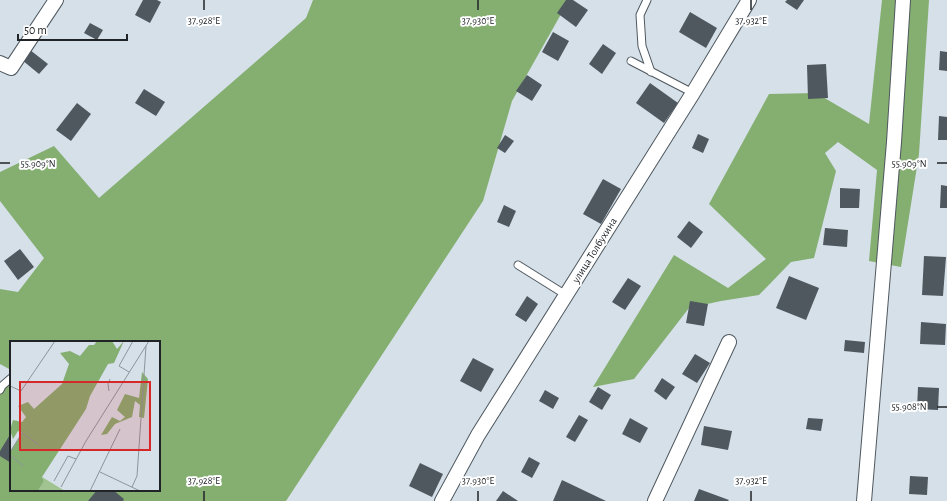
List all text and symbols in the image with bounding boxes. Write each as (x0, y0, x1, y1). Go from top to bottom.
scale bar (18, 16, 127, 42)
text: 37.928°E (188, 16, 220, 26)
text: 37.930°E (462, 16, 494, 26)
text: 37.932°E (735, 16, 767, 26)
text: 50 m (24, 24, 47, 36)
text: 55.909°N (20, 159, 56, 169)
text: 55.909°N (891, 159, 927, 169)
street label: улица Толбухина (570, 216, 619, 286)
inset map (10, 341, 160, 491)
text: 55.908°N (891, 402, 927, 412)
text: 37.928°E (188, 476, 220, 486)
text: 37.930°E (462, 476, 494, 486)
text: 37.932°E (735, 476, 767, 486)

